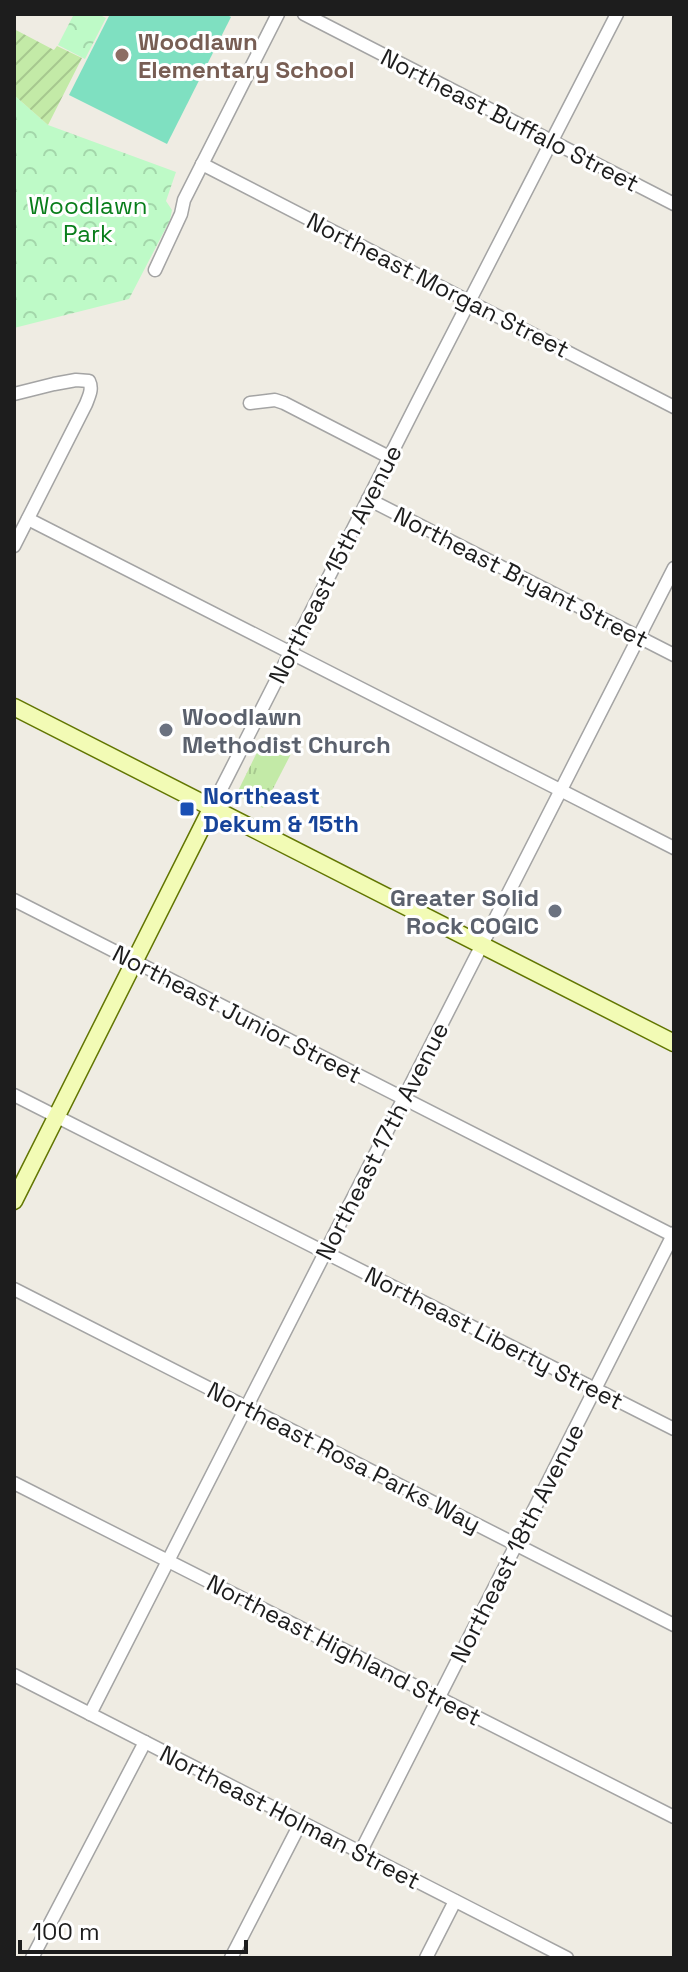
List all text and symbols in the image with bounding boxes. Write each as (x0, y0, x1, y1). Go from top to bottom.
place label: Woodlawn Elementary School (138, 26, 355, 85)
street label: Northeast Buffalo Street (376, 41, 644, 199)
marker: Woodlawn Elementary School (113, 46, 131, 64)
park label: Woodlawn Park (28, 190, 148, 249)
street label: Northeast Morgan Street (301, 205, 575, 365)
street label: Northeast 15th Avenue (261, 439, 409, 689)
street label: Northeast Bryant Street (389, 499, 653, 655)
place label: Woodlawn Methodist Church (182, 701, 391, 760)
marker: Woodlawn Methodist Church (157, 721, 175, 739)
place label: Northeast Dekum & 15th (203, 780, 359, 839)
marker: Northeast Dekum & 15th (178, 800, 196, 818)
place label: Greater Solid Rock COGIC (390, 882, 539, 941)
marker: Greater Solid Rock COGIC (546, 902, 564, 920)
street label: Northeast Junior Street (107, 938, 367, 1090)
street label: Northeast 17th Avenue (308, 1017, 456, 1265)
street label: Northeast Liberty Street (360, 1259, 628, 1417)
street label: Northeast Rosa Parks Way (202, 1374, 486, 1540)
street label: Northeast 18th Avenue (443, 1418, 591, 1668)
street label: Northeast Highland Street (201, 1567, 487, 1733)
street label: Northeast Holman Street (155, 1738, 425, 1896)
scale bar (20, 1904, 246, 1954)
text: 100 m (32, 1916, 100, 1947)

